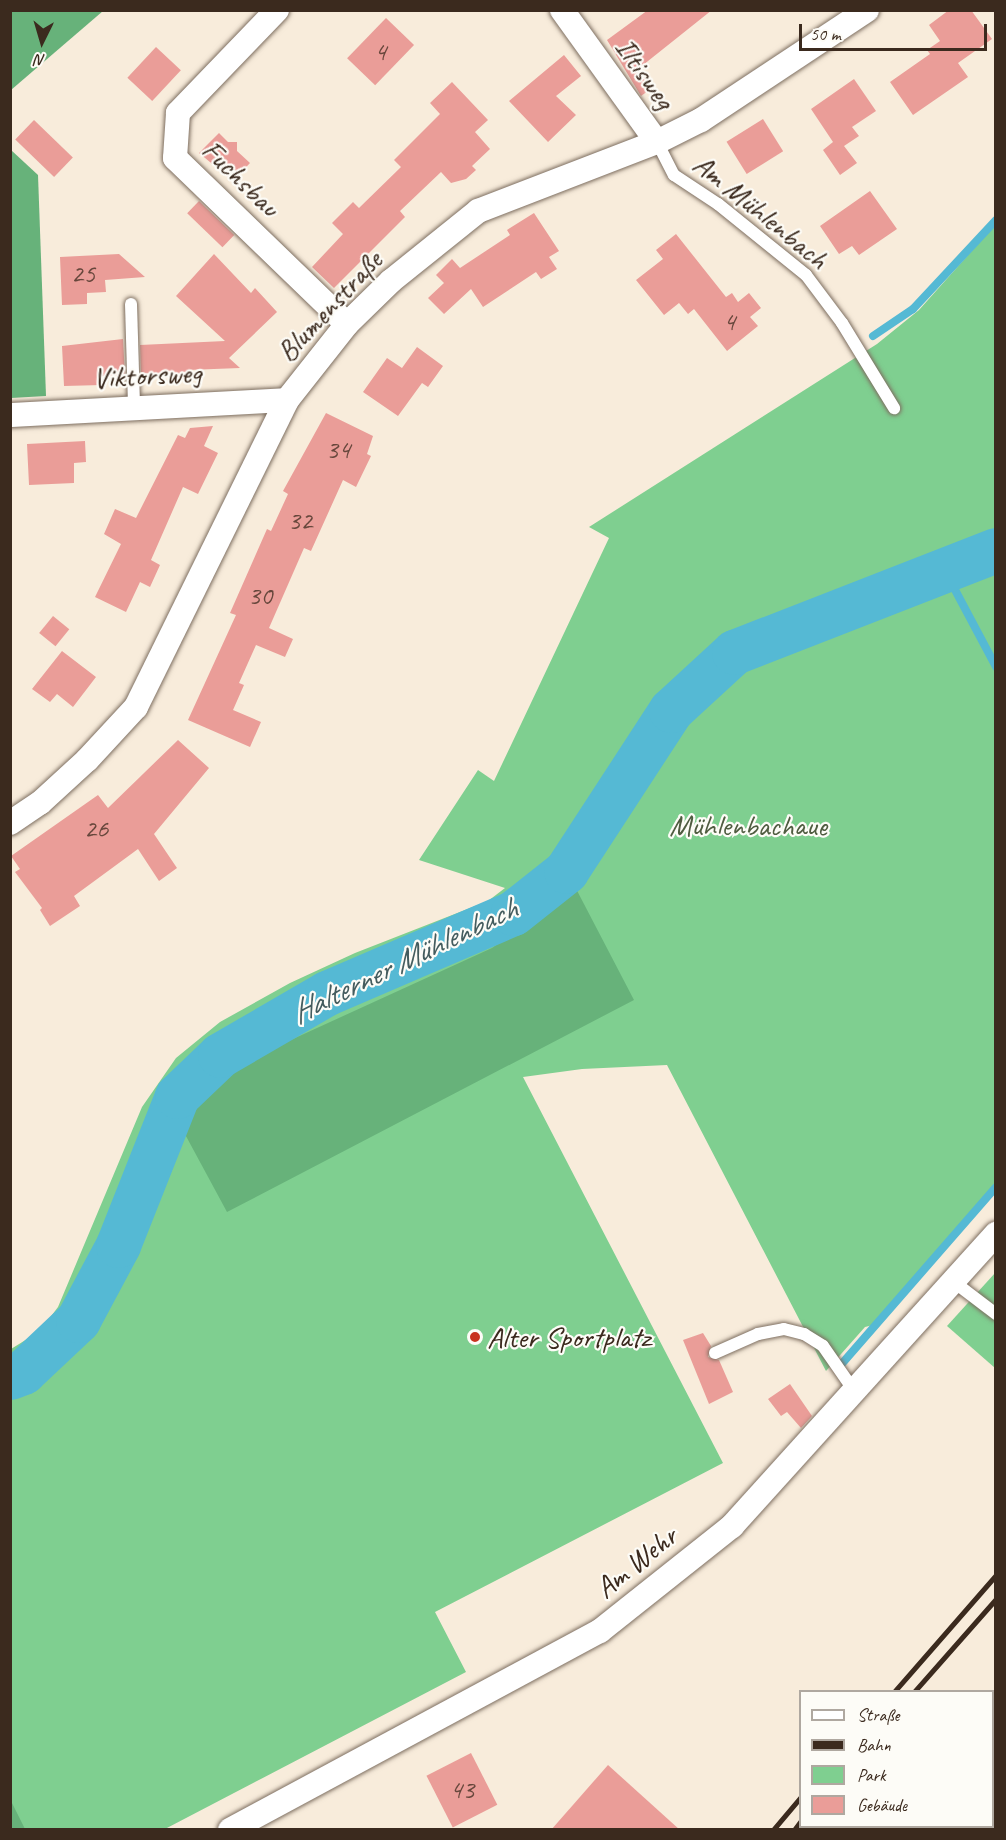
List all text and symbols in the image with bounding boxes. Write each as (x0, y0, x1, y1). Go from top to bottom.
north arrow (12, 12, 72, 72)
scale bar (802, 12, 990, 50)
text: 50 m (810, 23, 841, 45)
street label: Iltisweg (607, 30, 683, 116)
house number: 4 (374, 36, 386, 68)
text: N (35, 50, 46, 70)
street label: Fuchsbau (194, 132, 288, 224)
street label: Am Mühlenbach (686, 146, 836, 276)
street label: Blumenstraße (269, 243, 389, 369)
house number: 25 (71, 258, 95, 290)
house number: 4 (723, 306, 735, 338)
street label: Viktorsweg (92, 354, 202, 396)
house number: 34 (326, 434, 350, 466)
house number: 32 (288, 505, 312, 537)
house number: 30 (248, 580, 272, 612)
park label: Mühlenbachaue (669, 807, 827, 843)
house number: 26 (84, 813, 108, 845)
water label: Halterner Mühlenbach (285, 890, 523, 1032)
place label: Alter Sportplatz (487, 1319, 650, 1355)
marker: Alter Sportplatz (468, 1330, 482, 1344)
street label: Am Wehr (588, 1518, 684, 1606)
legend (799, 1690, 994, 1828)
text: Straße (857, 1704, 899, 1726)
text: Bahn (857, 1734, 891, 1756)
text: Park (857, 1764, 886, 1786)
house number: 43 (450, 1774, 474, 1806)
text: Gebäude (857, 1794, 907, 1816)

